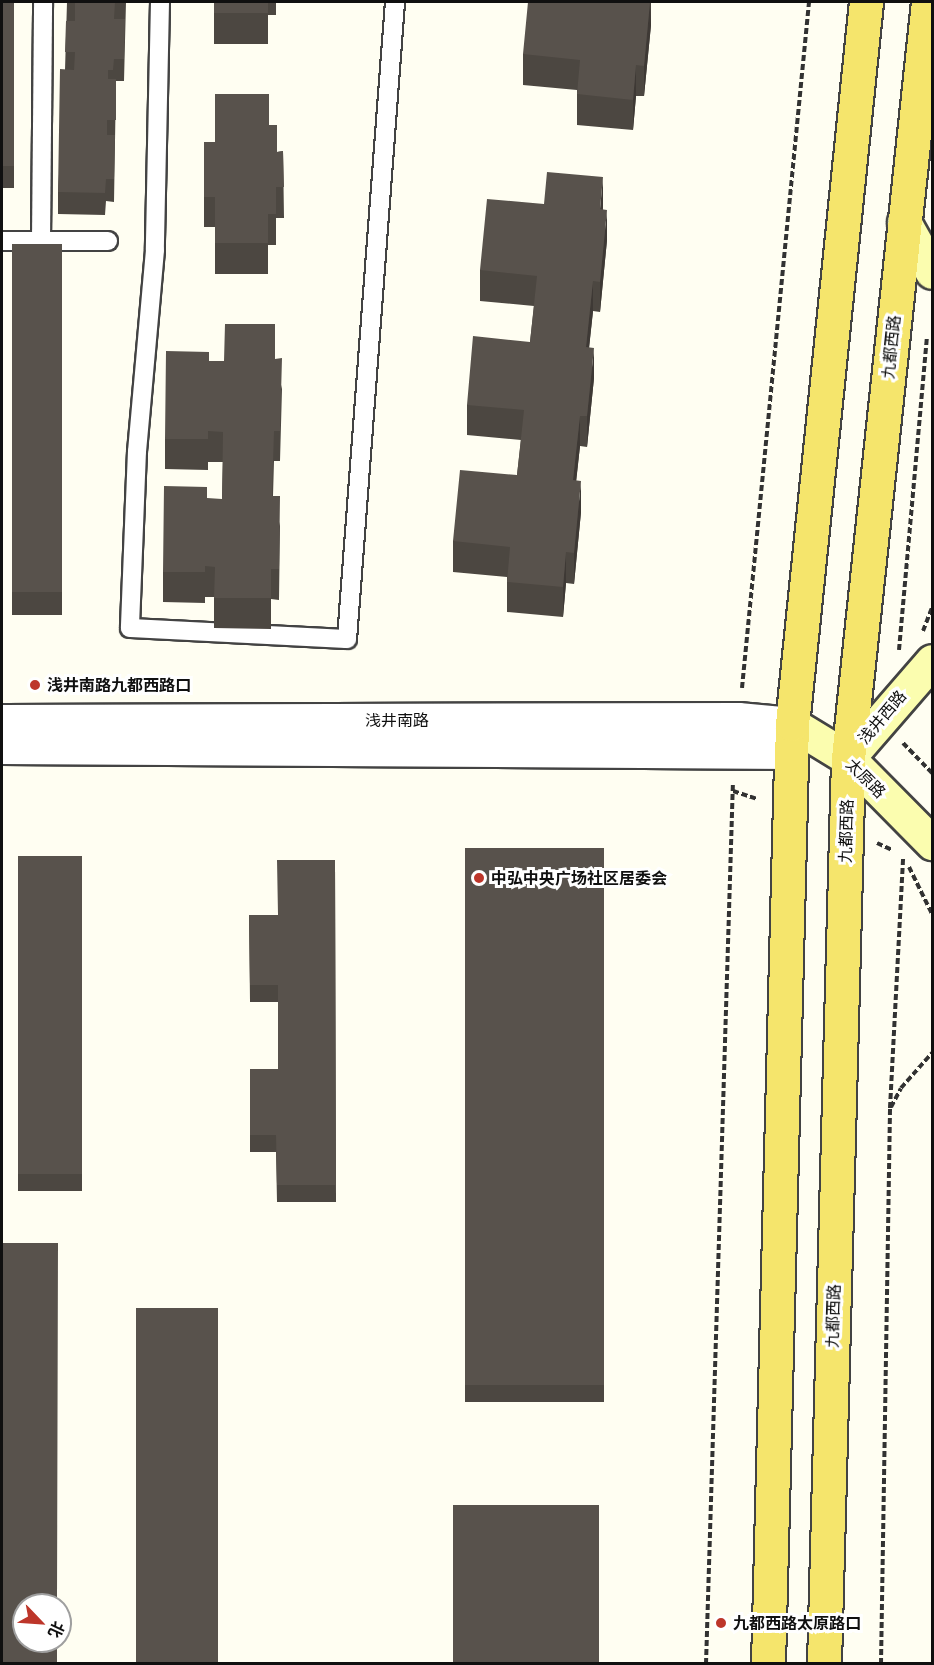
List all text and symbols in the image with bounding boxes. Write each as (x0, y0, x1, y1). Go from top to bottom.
street label: 九都西路 (878, 314, 904, 380)
place label: 浅井南路九都西路口 (47, 675, 191, 695)
marker: 浅井南路九都西路口 (28, 678, 42, 692)
street label: 浅井西路 (854, 686, 910, 748)
street label: 浅井南路 (365, 710, 429, 730)
street label: 太原路 (842, 754, 890, 802)
street label: 九都西路 (835, 799, 857, 863)
place label: 中弘中央广场社区居委会 (491, 868, 667, 888)
marker: 中弘中央广场社区居委会 (472, 871, 486, 885)
street label: 九都西路 (822, 1284, 844, 1348)
north arrow (12, 1593, 72, 1653)
place label: 九都西路太原路口 (733, 1613, 861, 1633)
marker: 九都西路太原路口 (714, 1616, 728, 1630)
text: 北 (44, 1618, 69, 1641)

